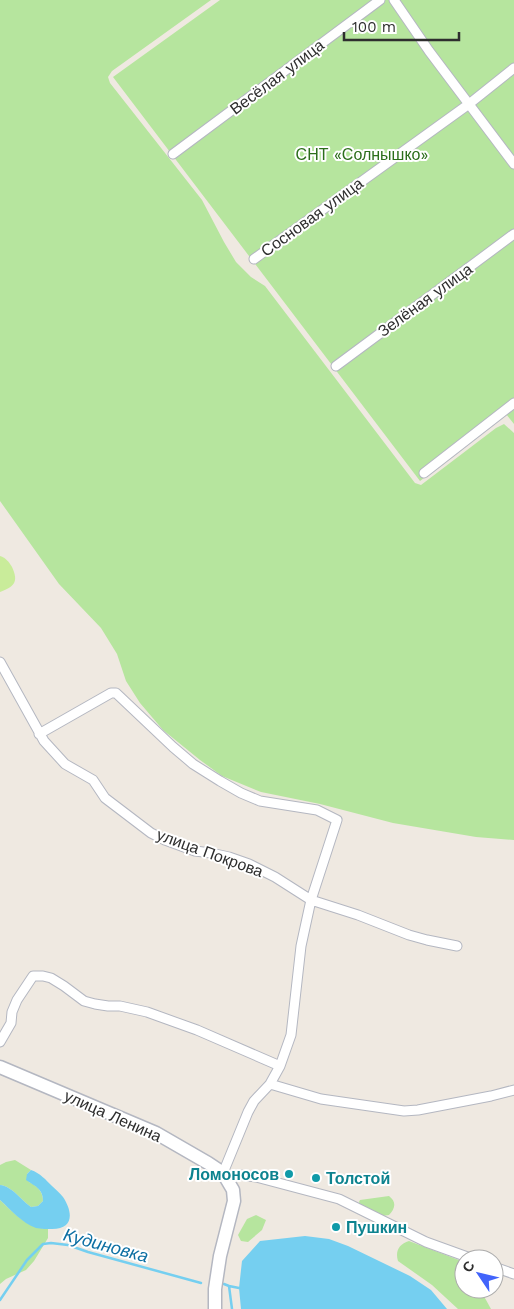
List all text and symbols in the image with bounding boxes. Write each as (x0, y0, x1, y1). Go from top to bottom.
scale bar (344, 10, 459, 42)
text: 100 m (352, 18, 396, 36)
street label: Весёлая улица (226, 35, 328, 119)
park label: СНТ «Солнышко» (296, 145, 429, 164)
street label: Сосновая улица (257, 174, 367, 260)
street label: Зелёная улица (374, 259, 476, 341)
street label: улица Покрова (154, 825, 266, 881)
street label: улица Ленина (61, 1086, 165, 1146)
place label: Ломоносов (189, 1165, 279, 1184)
marker: Ломоносов (283, 1168, 295, 1180)
place label: Толстой (326, 1169, 390, 1188)
marker: Толстой (310, 1172, 322, 1184)
place label: Пушкин (346, 1218, 407, 1237)
marker: Пушкин (330, 1221, 342, 1233)
water label: Кудиновка (61, 1224, 151, 1266)
north arrow (454, 1249, 504, 1299)
text: С (459, 1258, 478, 1275)

